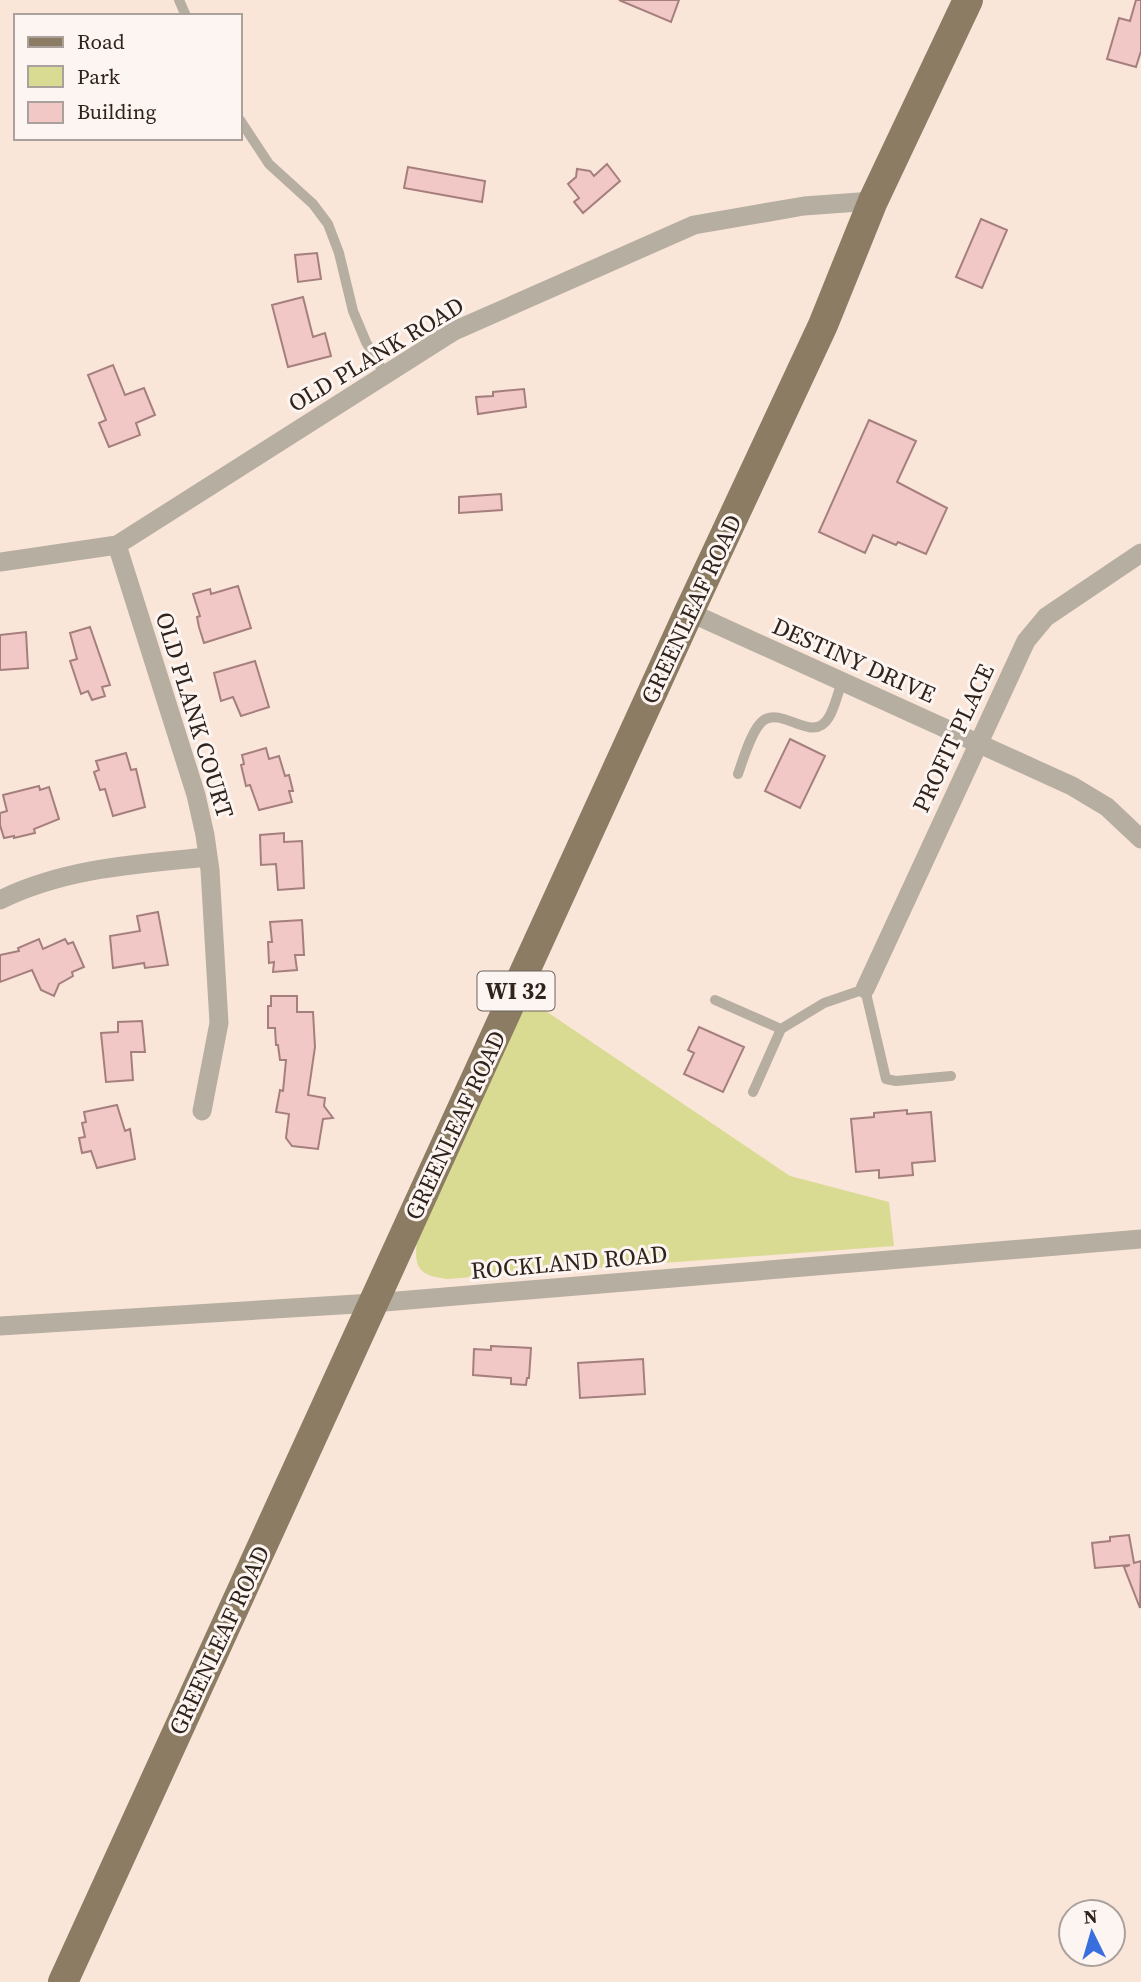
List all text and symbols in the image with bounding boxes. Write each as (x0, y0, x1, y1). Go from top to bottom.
legend (14, 14, 242, 140)
text: Road (77, 27, 125, 56)
text: Park (77, 62, 121, 91)
text: Building (77, 97, 156, 126)
street label: OLD PLANK ROAD (282, 288, 470, 420)
street label: GREENLEAF ROAD (633, 509, 749, 709)
street label: OLD PLANK COURT (148, 608, 242, 823)
street label: DESTINY DRIVE (767, 609, 941, 711)
street label: PROFIT PLACE (904, 658, 1002, 818)
road number: WI 32 (477, 972, 554, 1010)
street label: GREENLEAF ROAD (397, 1025, 513, 1225)
street label: ROCKLAND ROAD (469, 1237, 669, 1287)
street label: GREENLEAF ROAD (161, 1540, 277, 1740)
north arrow (1057, 1898, 1127, 1968)
text: N (1082, 1902, 1099, 1930)

